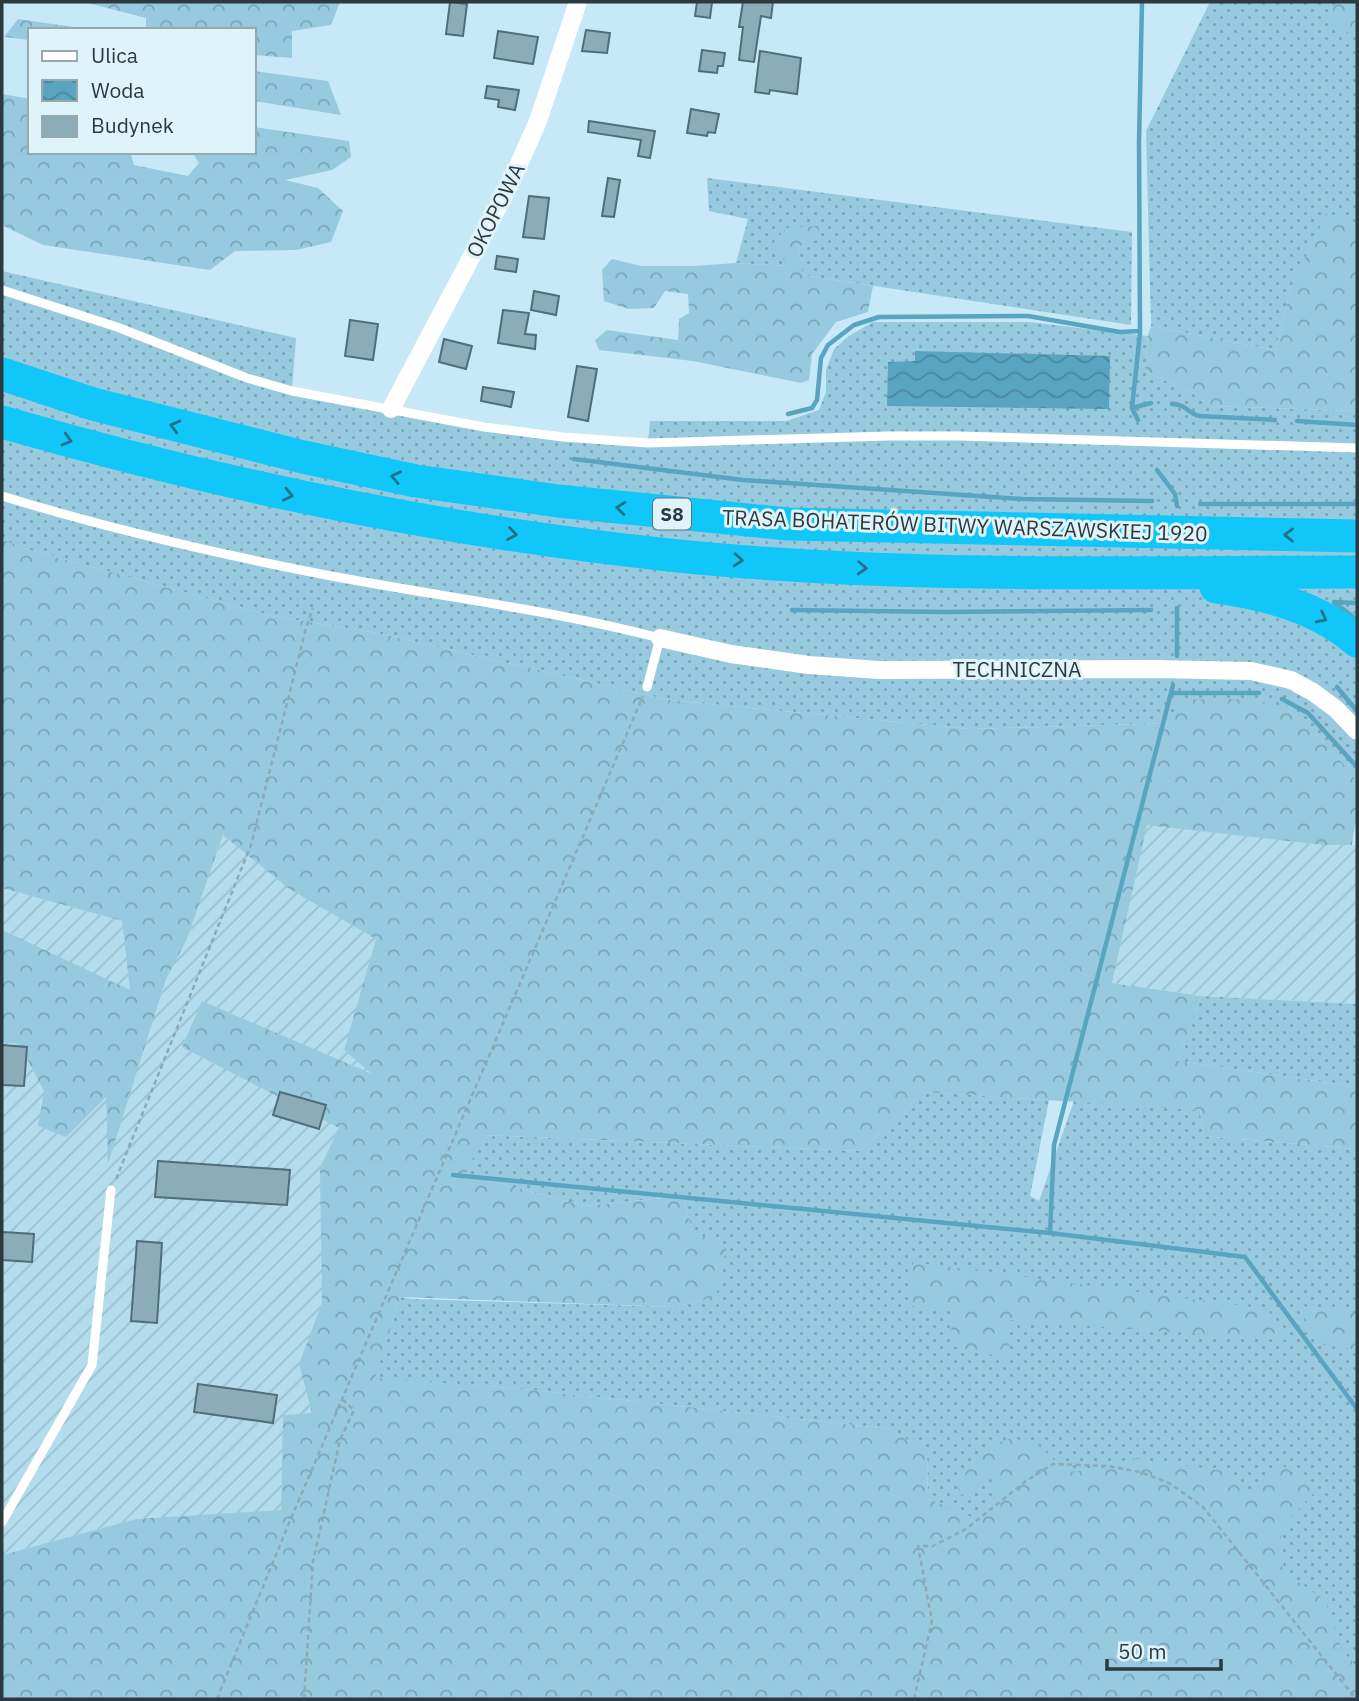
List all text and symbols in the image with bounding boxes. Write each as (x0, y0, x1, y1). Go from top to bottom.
legend (28, 28, 256, 154)
text: Ulica (91, 41, 138, 69)
text: Woda (91, 76, 145, 104)
text: Budynek (91, 111, 174, 139)
street label: OKOPOWA (459, 158, 531, 262)
one-way arrow (169, 419, 181, 434)
one-way arrow (61, 432, 73, 447)
one-way arrow (390, 471, 402, 485)
one-way arrow (282, 486, 294, 501)
road number: S8 (653, 499, 691, 530)
one-way arrow (616, 501, 627, 516)
street label: TRASA BOHATERÓW BITWY WARSZAWSKIEJ 1920 (722, 503, 1208, 547)
one-way arrow (506, 527, 518, 542)
one-way arrow (1283, 527, 1294, 542)
one-way arrow (733, 552, 744, 567)
one-way arrow (857, 560, 868, 575)
one-way arrow (1315, 610, 1327, 624)
street label: TECHNICZNA (953, 655, 1081, 683)
scale bar (1107, 1628, 1221, 1672)
text: 50 m (1118, 1637, 1167, 1665)

